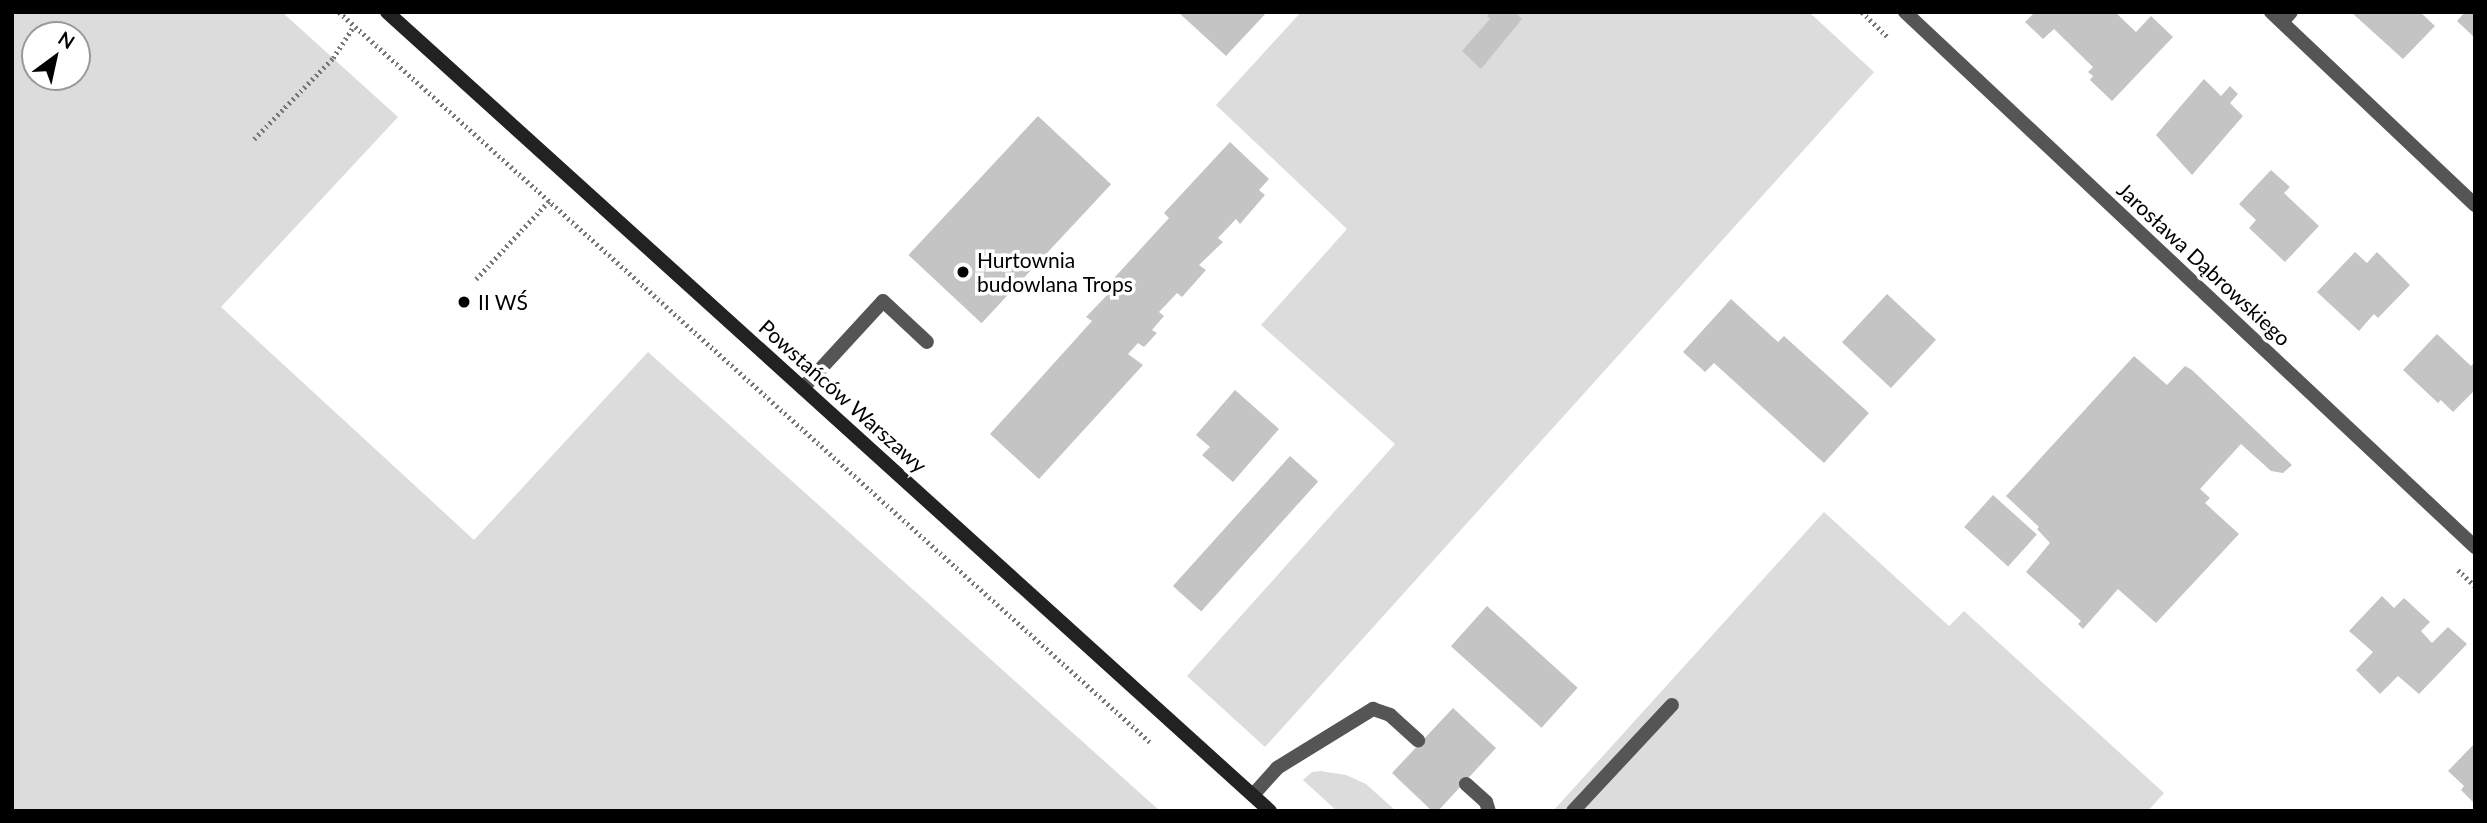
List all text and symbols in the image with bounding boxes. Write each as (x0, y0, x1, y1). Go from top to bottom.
north arrow (21, 21, 91, 91)
text: N (54, 26, 79, 53)
street label: Jarosława Dąbrowskiego (2112, 177, 2296, 351)
place label: Hurtownia budowlana Trops (977, 247, 1133, 297)
marker: Hurtownia budowlana Trops (955, 264, 971, 280)
place label: II WŚ (478, 289, 528, 315)
marker: II WŚ (456, 294, 472, 310)
street label: Powstańców Warszawy (754, 314, 932, 478)

